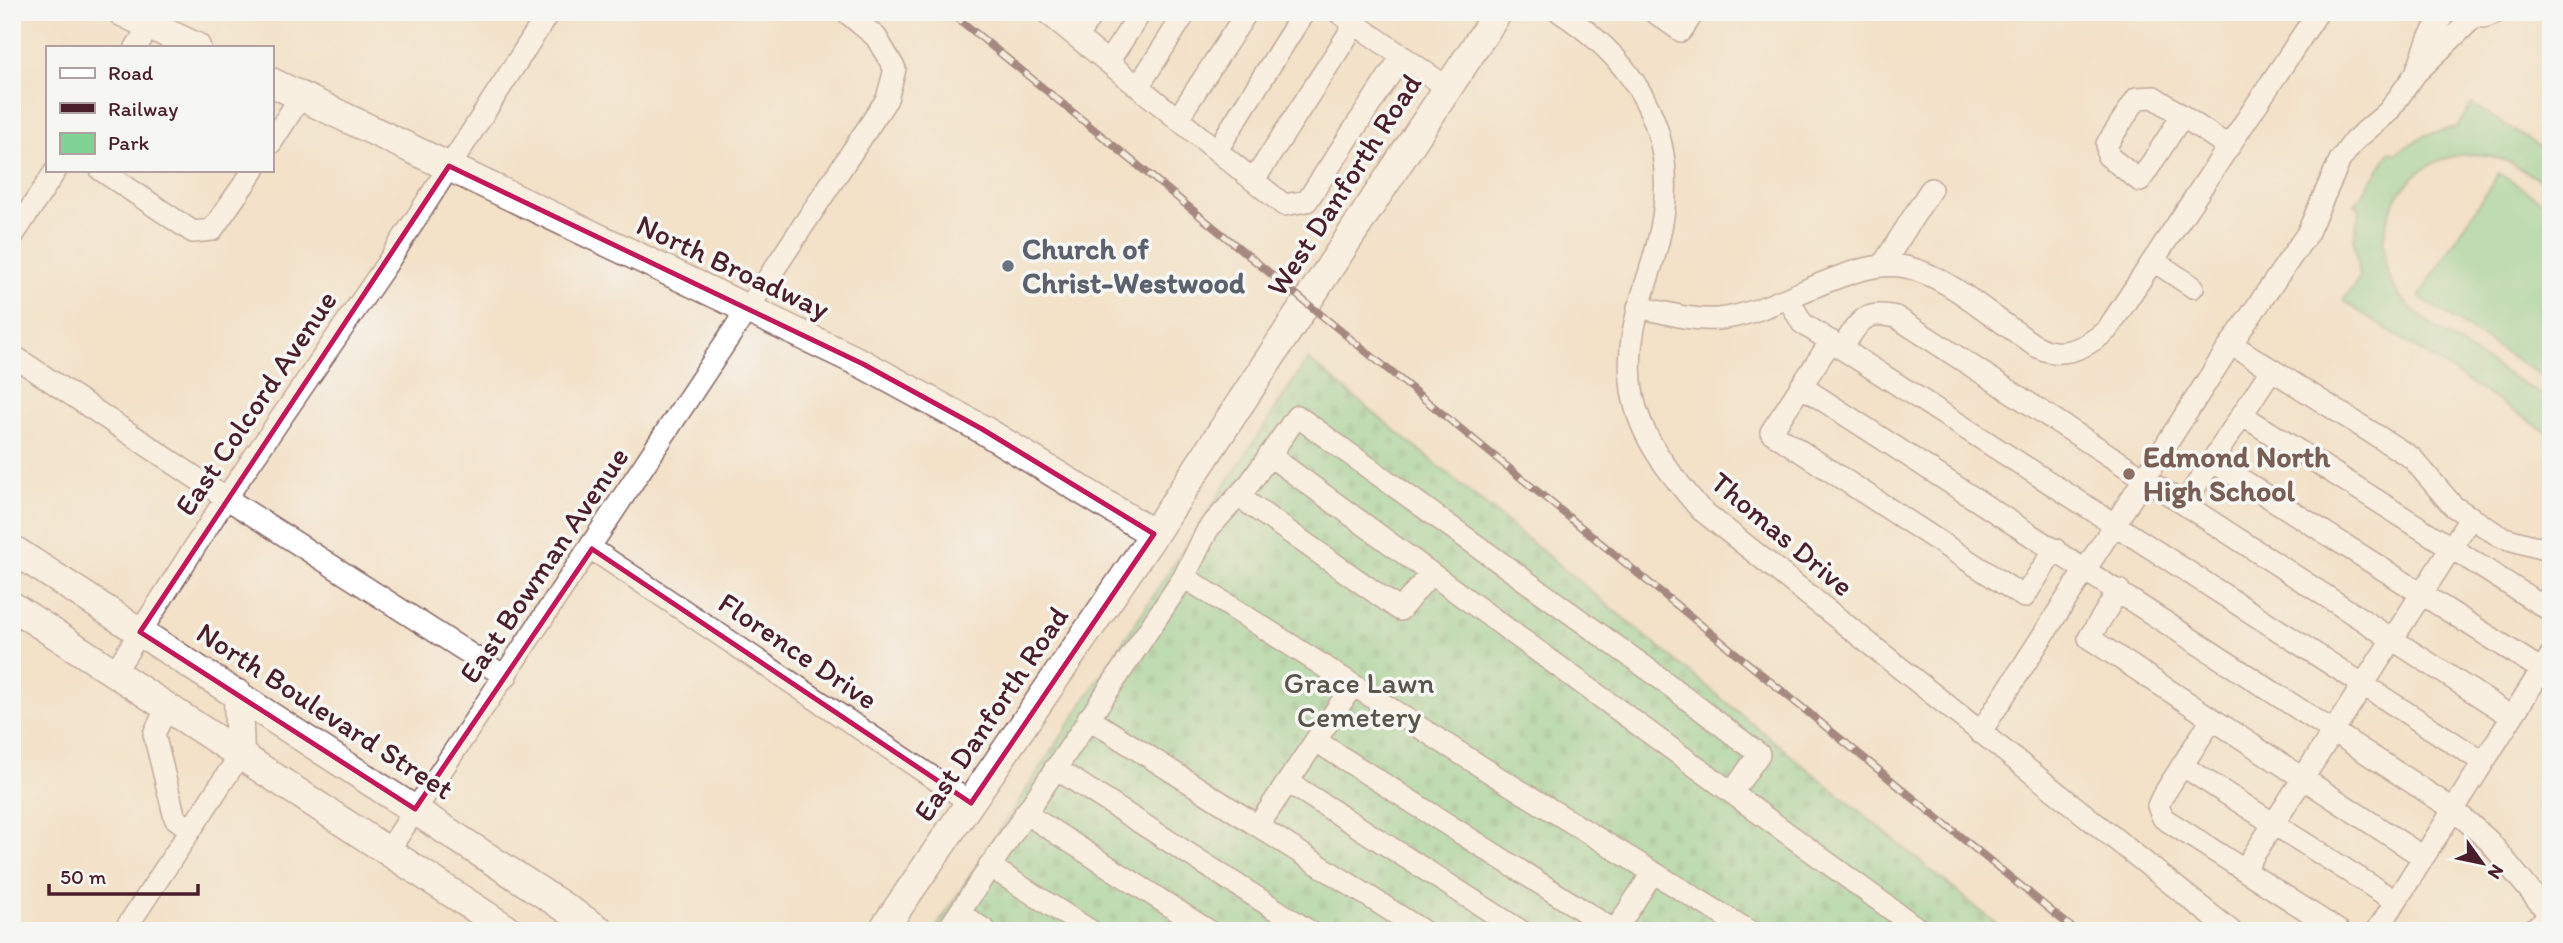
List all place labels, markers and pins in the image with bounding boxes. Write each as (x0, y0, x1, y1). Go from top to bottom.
place label: Church of Christ-Westwood (1022, 230, 1246, 301)
marker: Church of Christ-Westwood (1000, 258, 1016, 274)
place label: Edmond North High School (2143, 438, 2331, 509)
marker: Edmond North High School (2121, 466, 2137, 482)

